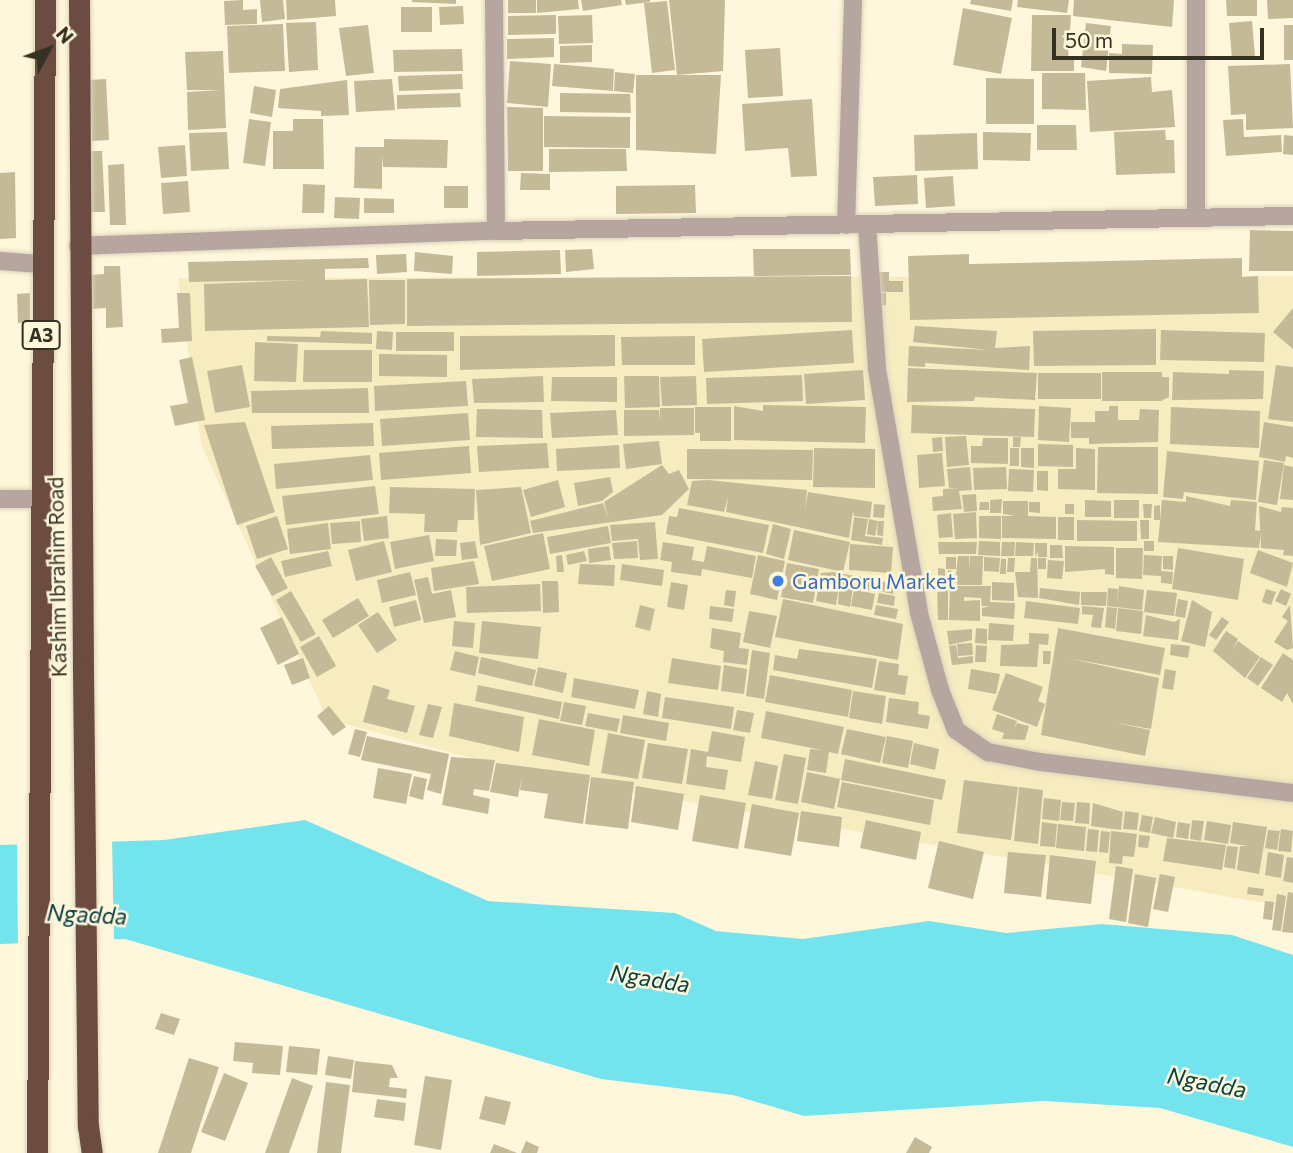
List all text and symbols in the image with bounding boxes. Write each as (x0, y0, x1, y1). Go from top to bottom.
north arrow (14, 14, 84, 84)
scale bar (1055, 14, 1267, 58)
text: N (52, 22, 79, 48)
text: 50 m (1065, 27, 1113, 52)
road number: A3 (20, 320, 62, 350)
street label: Kashim Ibrahim Road (43, 476, 71, 678)
place label: Gamboru Market (792, 568, 956, 594)
marker: Gamboru Market (770, 573, 786, 589)
water label: Ngadda (46, 898, 128, 930)
water label: Ngadda (608, 958, 692, 998)
water label: Ngadda (1165, 1061, 1249, 1103)

